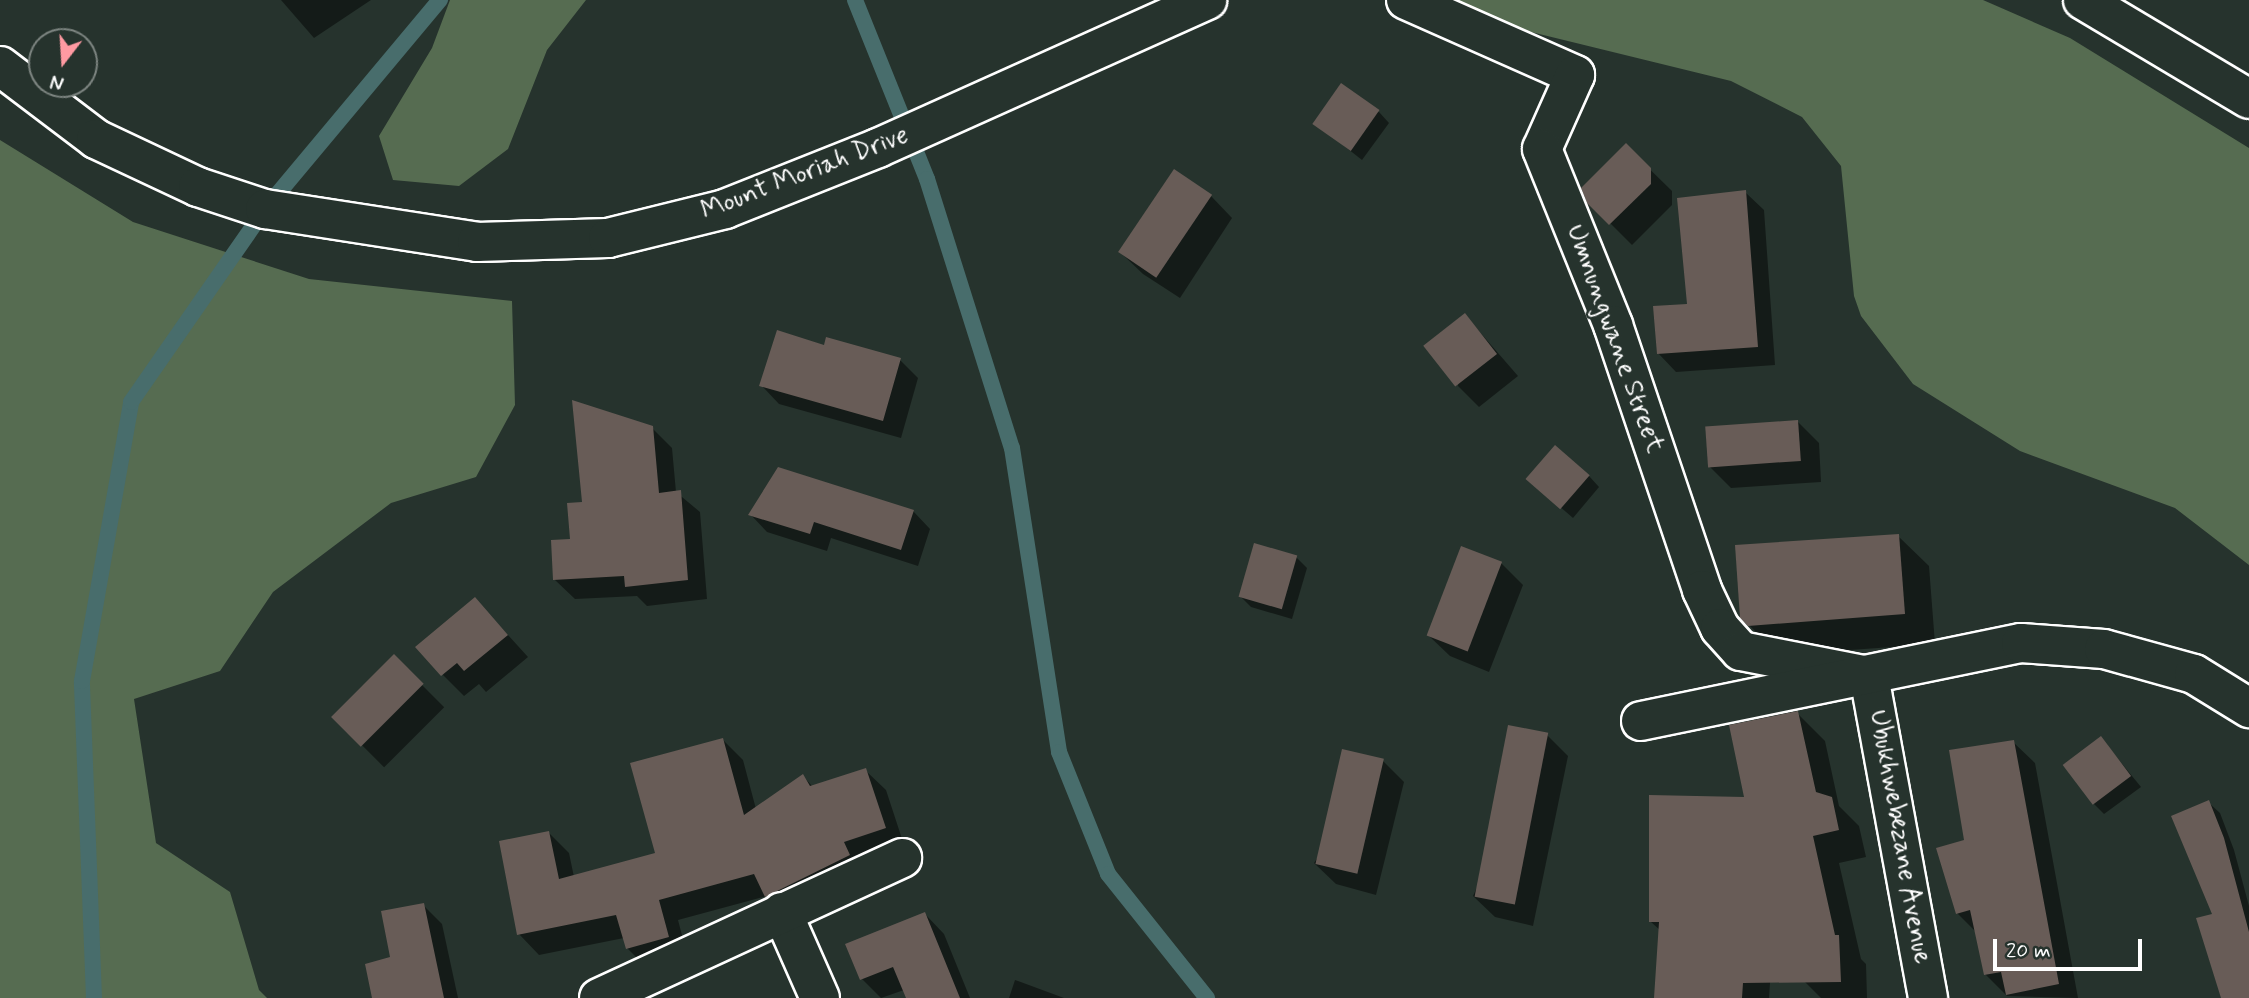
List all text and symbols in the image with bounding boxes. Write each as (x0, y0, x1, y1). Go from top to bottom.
north arrow (28, 28, 98, 98)
text: N (48, 68, 67, 95)
street label: Mount Moriah Drive (697, 120, 913, 228)
street label: Umnungwane Street (1558, 221, 1670, 457)
street label: Ubukhwebezane Avenue (1861, 705, 1937, 969)
scale bar (1997, 925, 2146, 969)
text: 20 m (2006, 937, 2051, 965)

